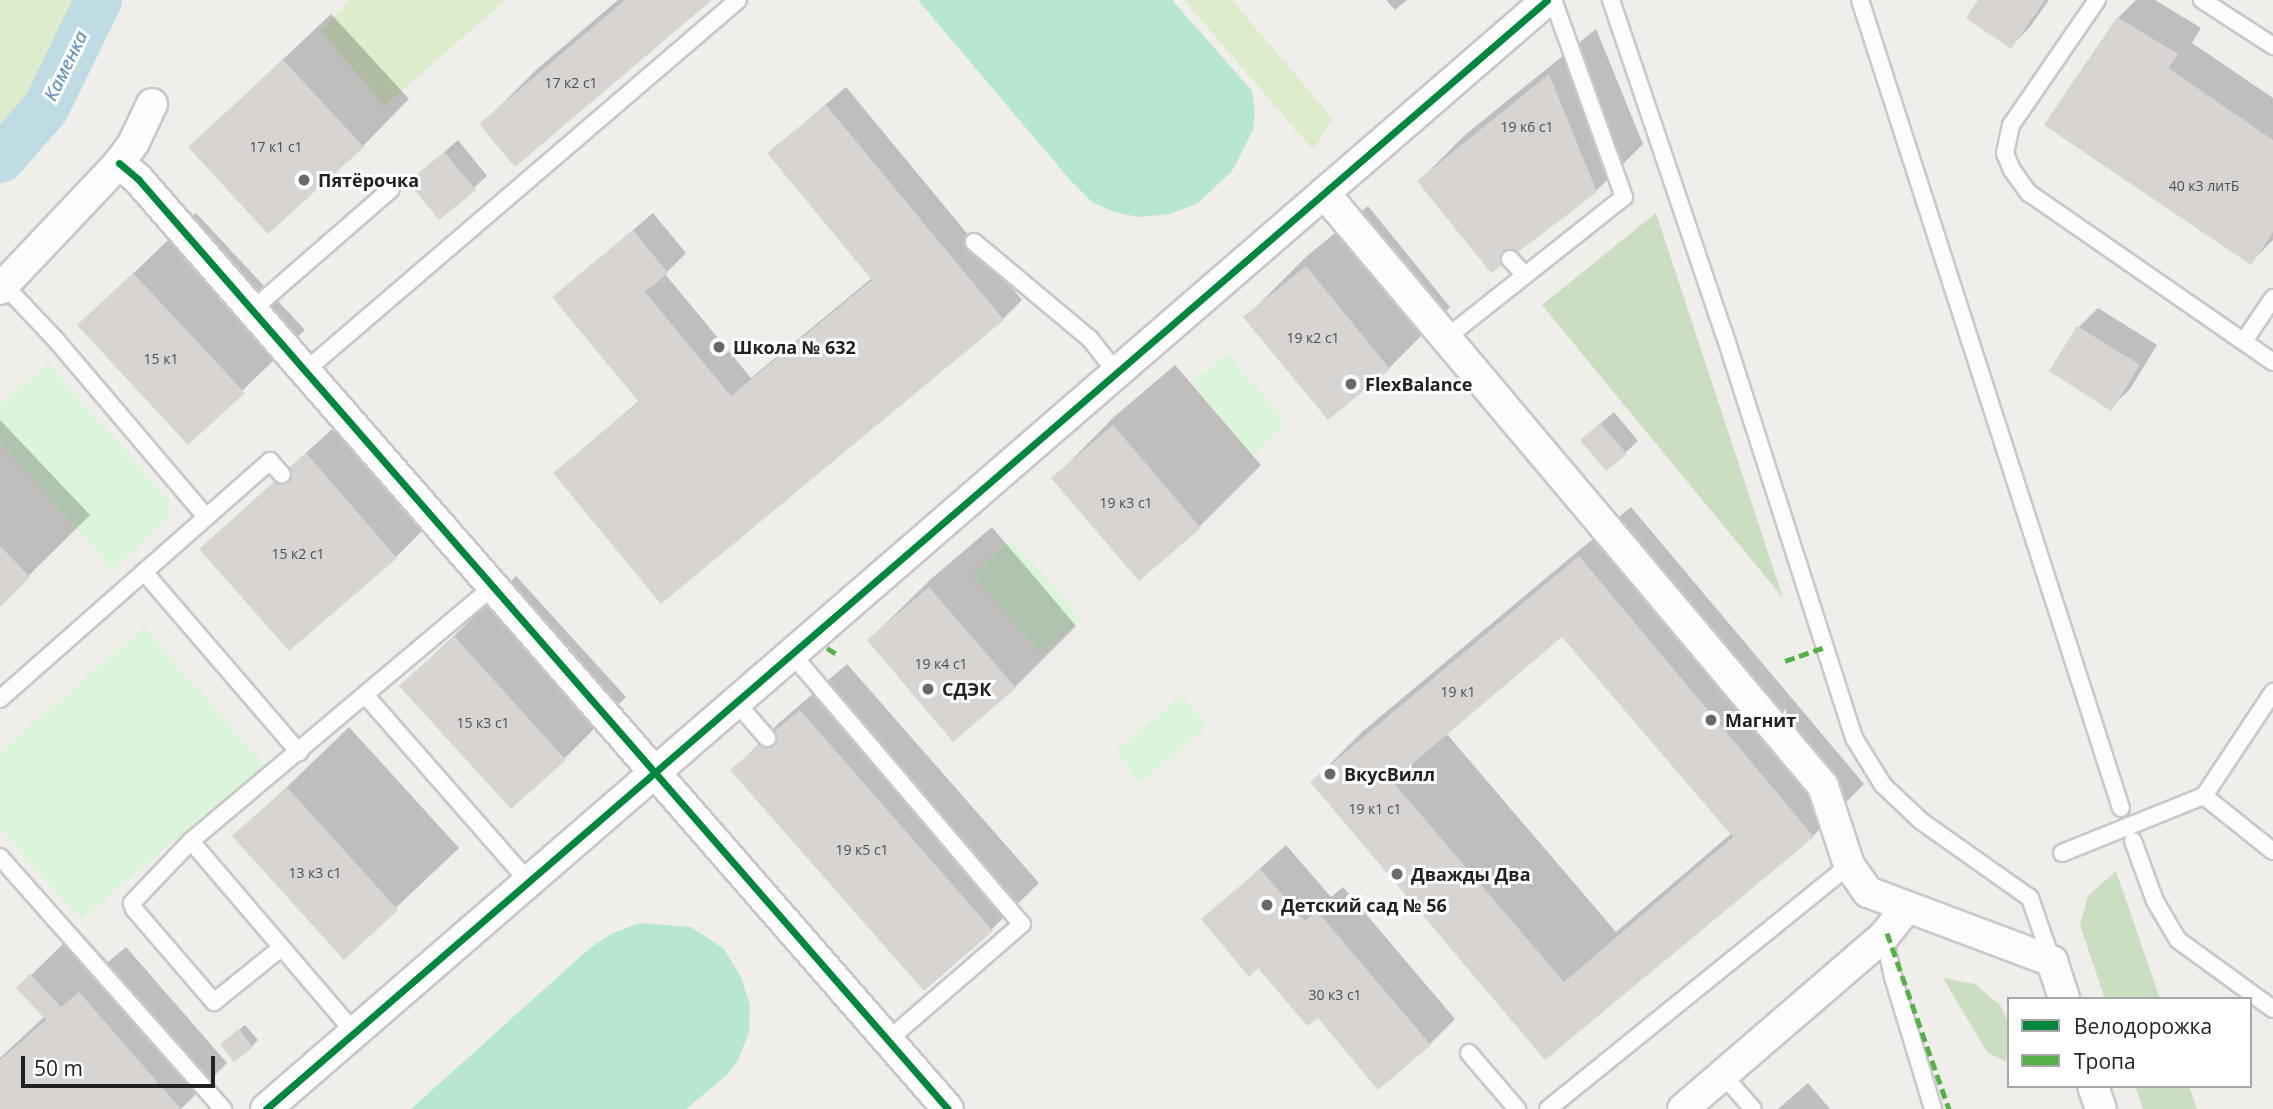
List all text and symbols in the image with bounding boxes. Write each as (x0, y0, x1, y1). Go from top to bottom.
water label: Каменка (39, 27, 93, 105)
house number: 17 к2 с1 (544, 75, 598, 91)
house number: 19 к6 с1 (1500, 119, 1554, 135)
house number: 17 к1 с1 (249, 139, 303, 155)
place label: Пятёрочка (318, 169, 419, 191)
marker: Пятёрочка (296, 172, 312, 188)
house number: 40 к3 литБ (2169, 178, 2239, 194)
house number: 19 к2 с1 (1286, 330, 1340, 346)
place label: Школа № 632 (733, 336, 856, 358)
marker: Школа № 632 (711, 339, 727, 355)
house number: 15 к1 (144, 351, 178, 367)
place label: FlexBalance (1365, 373, 1472, 395)
marker: FlexBalance (1343, 376, 1359, 392)
house number: 19 к3 с1 (1099, 495, 1153, 511)
house number: 15 к2 с1 (271, 546, 325, 562)
house number: 19 к4 с1 (914, 656, 968, 672)
place label: СДЭК (942, 678, 991, 700)
marker: СДЭК (920, 681, 936, 697)
house number: 19 к1 (1441, 684, 1475, 700)
place label: Магнит (1725, 709, 1796, 731)
marker: Магнит (1703, 712, 1719, 728)
house number: 15 к3 с1 (456, 715, 510, 731)
place label: ВкусВилл (1344, 763, 1435, 785)
marker: ВкусВилл (1322, 766, 1338, 782)
house number: 19 к1 с1 (1348, 801, 1402, 817)
house number: 19 к5 с1 (835, 842, 889, 858)
place label: Дважды Два (1411, 863, 1531, 885)
house number: 13 к3 с1 (288, 865, 342, 881)
marker: Дважды Два (1389, 866, 1405, 882)
place label: Детский сад № 56 (1281, 894, 1447, 916)
marker: Детский сад № 56 (1259, 897, 1275, 913)
house number: 30 к3 с1 (1308, 987, 1362, 1003)
legend (2007, 997, 2252, 1088)
text: Велодорожка (2074, 1012, 2212, 1040)
scale bar (24, 1042, 219, 1086)
text: Тропа (2074, 1047, 2136, 1075)
text: 50 m (34, 1054, 83, 1082)

